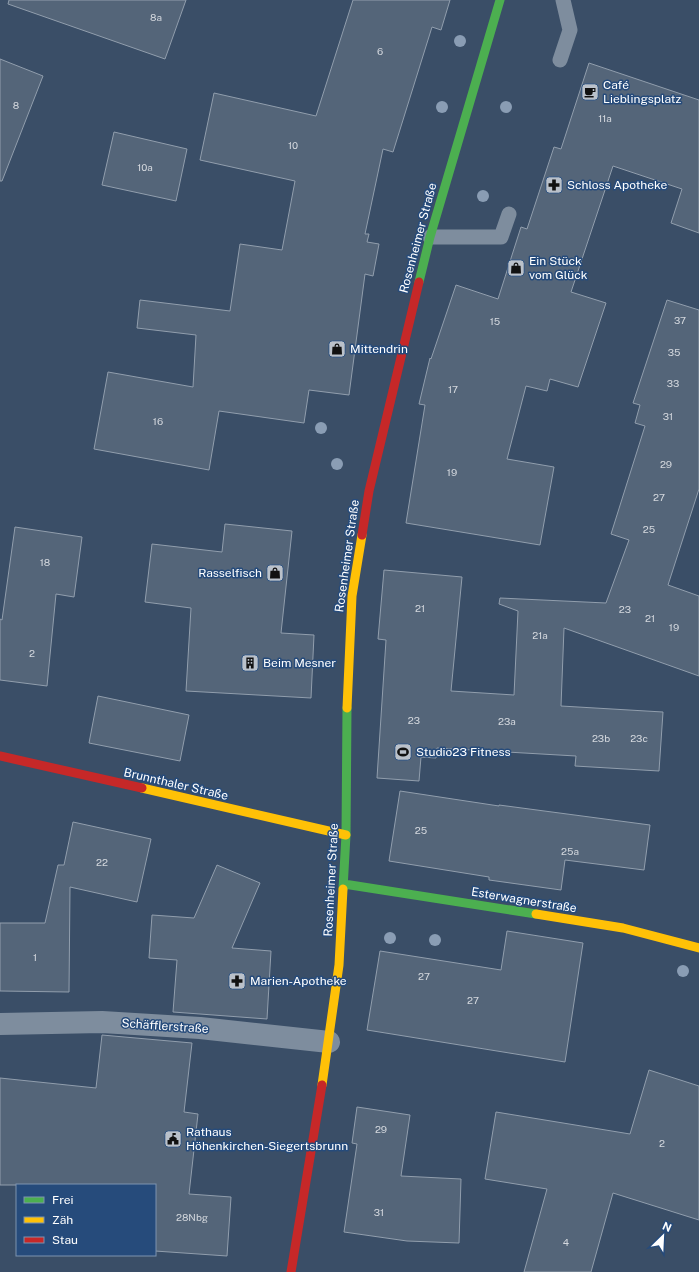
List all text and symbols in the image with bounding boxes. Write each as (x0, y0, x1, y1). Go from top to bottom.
house number: 8a (150, 11, 162, 23)
house number: 6 (377, 45, 383, 57)
place label: Café Lieblingsplatz (603, 78, 681, 106)
cafe icon: Café Lieblingsplatz (580, 82, 600, 102)
house number: 8 (13, 99, 19, 111)
house number: 11a (598, 112, 612, 124)
house number: 10 (288, 139, 298, 151)
house number: 10a (137, 161, 153, 173)
pharmacy icon: Schloss Apotheke (544, 175, 564, 195)
place label: Schloss Apotheke (567, 178, 667, 192)
street label: Rosenheimer Straße (397, 181, 439, 295)
place label: Ein Stück vom Glück (529, 254, 588, 282)
shop icon: Ein Stück vom Glück (506, 258, 526, 278)
house number: 37 (674, 314, 686, 326)
house number: 15 (490, 315, 500, 327)
shop icon: Mittendrin (327, 339, 347, 359)
place label: Mittendrin (350, 342, 408, 356)
house number: 35 (668, 346, 680, 358)
house number: 33 (667, 377, 679, 389)
house number: 17 (448, 383, 458, 395)
house number: 31 (663, 410, 673, 422)
house number: 16 (153, 415, 163, 427)
house number: 29 (660, 458, 672, 470)
house number: 19 (447, 466, 457, 478)
house number: 27 (653, 491, 665, 503)
street label: Rosenheimer Straße (332, 499, 362, 613)
house number: 25 (643, 523, 655, 535)
house number: 18 (40, 556, 50, 568)
shop icon: Rasselfisch (265, 563, 285, 583)
place label: Rasselfisch (198, 566, 262, 580)
house number: 21 (415, 602, 425, 614)
house number: 23 (619, 603, 631, 615)
house number: 21 (645, 612, 655, 624)
house number: 19 (669, 621, 679, 633)
house number: 21a (532, 629, 548, 641)
house number: 2 (29, 647, 35, 659)
building icon: Beim Mesner (240, 653, 260, 673)
place label: Beim Mesner (263, 656, 336, 670)
house number: 23 (408, 714, 420, 726)
house number: 23a (498, 715, 516, 727)
house number: 23b (592, 732, 610, 744)
house number: 23c (630, 732, 648, 744)
sports icon: Studio23 Fitness (393, 742, 413, 762)
place label: Studio23 Fitness (416, 745, 511, 759)
street label: Brunnthaler Straße (122, 765, 230, 803)
street label: Rosenheimer Straße (321, 823, 341, 937)
house number: 25 (415, 824, 427, 836)
house number: 25a (561, 845, 579, 857)
house number: 22 (96, 856, 108, 868)
street label: Esterwagnerstraße (470, 885, 578, 915)
house number: 1 (33, 951, 37, 963)
house number: 27 (418, 970, 430, 982)
pharmacy icon: Marien-Apotheke (227, 971, 247, 991)
place label: Marien-Apotheke (250, 974, 347, 988)
house number: 27 (467, 994, 479, 1006)
street label: Schäfflerstraße (121, 1016, 209, 1036)
house number: 29 (375, 1123, 387, 1135)
place label: Rathaus Höhenkirchen-Siegertsbrunn (186, 1125, 348, 1153)
public building icon: Rathaus Höhenkirchen-Siegertsbrunn (163, 1129, 183, 1149)
house number: 2 (659, 1137, 665, 1149)
legend (16, 1184, 156, 1256)
text: Frei (52, 1193, 74, 1207)
house number: 31 (374, 1206, 384, 1218)
house number: 28Nbg (176, 1211, 208, 1223)
text: Zäh (52, 1213, 73, 1227)
north arrow (643, 1216, 683, 1256)
text: N (661, 1220, 673, 1234)
text: Stau (52, 1233, 78, 1247)
house number: 4 (563, 1236, 569, 1248)

